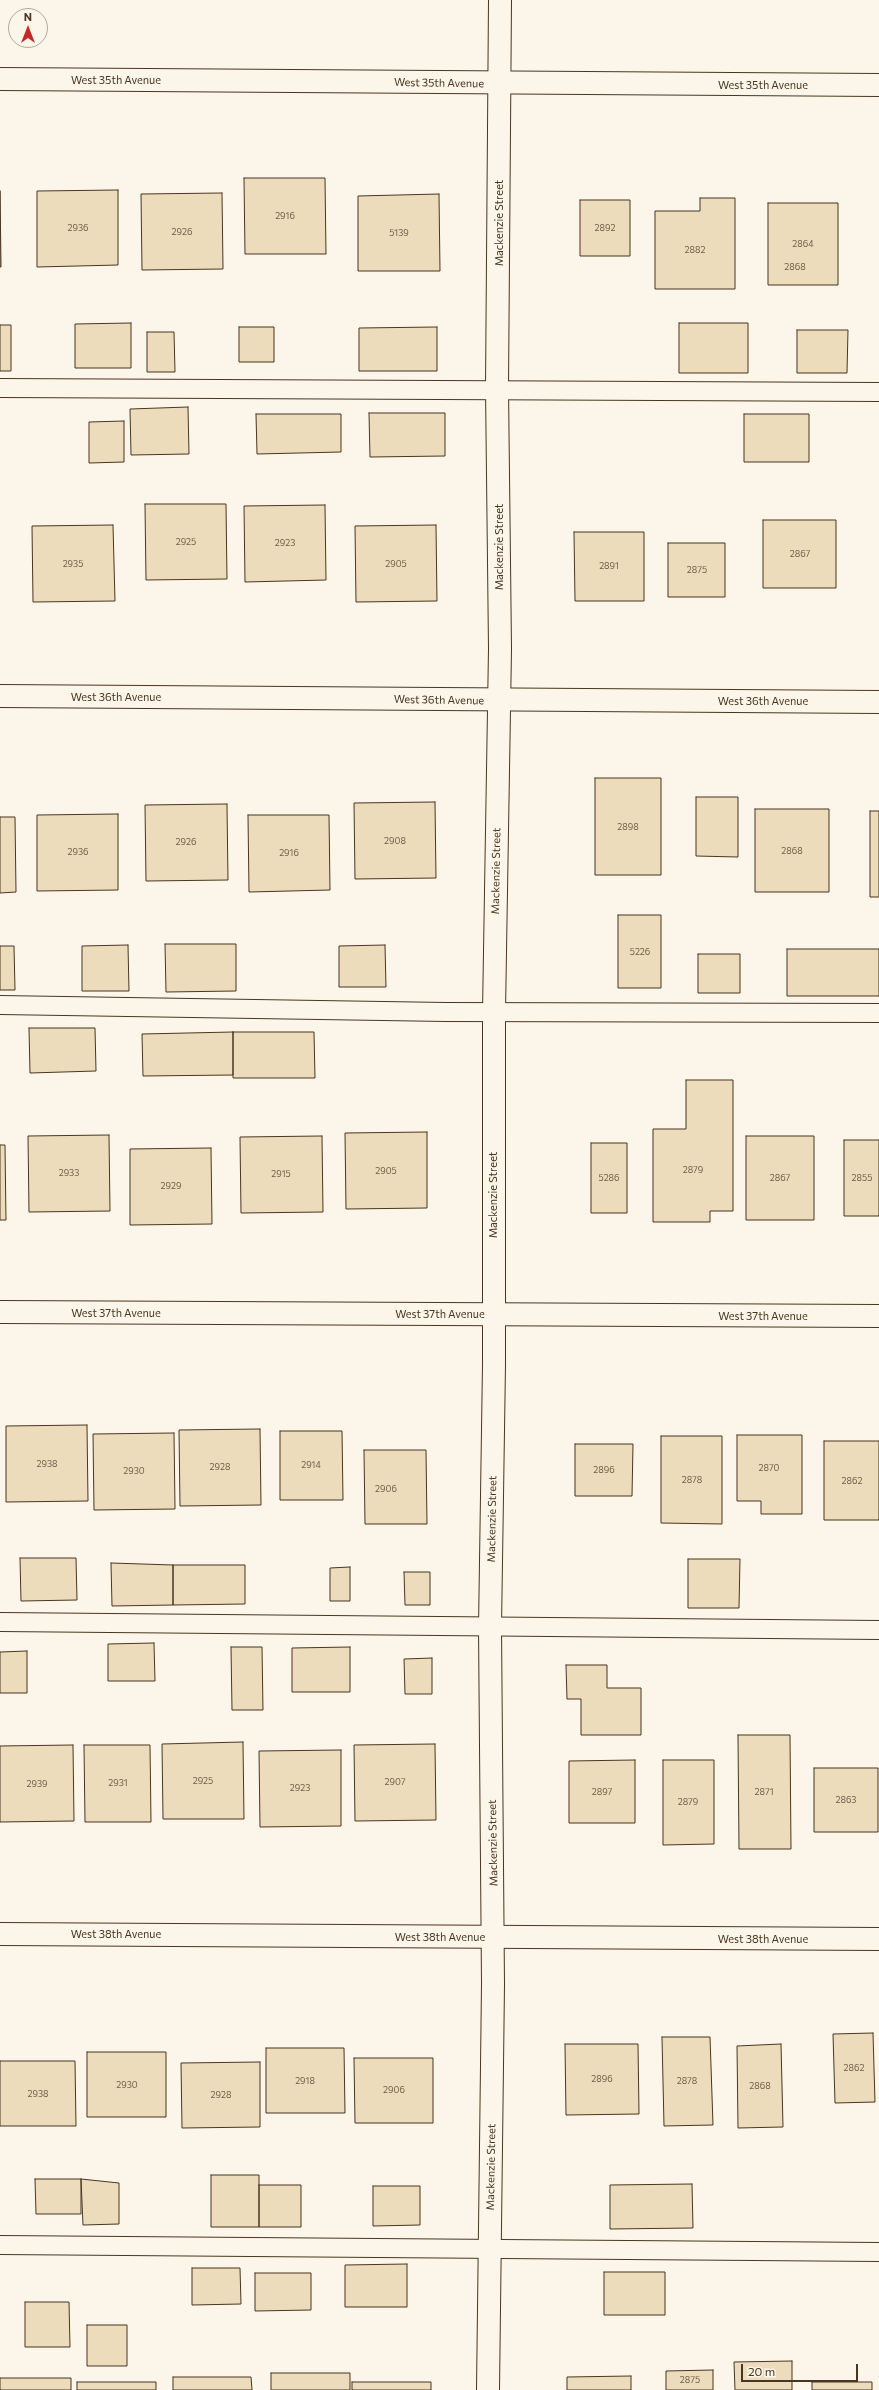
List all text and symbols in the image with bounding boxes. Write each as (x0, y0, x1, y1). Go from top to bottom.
north arrow (8, 8, 48, 48)
text: N (24, 10, 32, 23)
street label: West 35th Avenue (71, 73, 161, 87)
street label: West 35th Avenue (394, 76, 484, 90)
street label: West 35th Avenue (718, 78, 808, 92)
street label: Mackenzie Street (492, 180, 506, 266)
house number: 2916 (275, 211, 295, 221)
house number: 2936 (67, 223, 89, 233)
house number: 2892 (595, 223, 615, 233)
house number: 2926 (172, 227, 192, 237)
house number: 5139 (389, 228, 409, 238)
house number: 2864 (792, 239, 814, 249)
house number: 2882 (685, 245, 705, 255)
house number: 2868 (784, 262, 806, 272)
street label: Mackenzie Street (492, 504, 506, 590)
house number: 2925 (176, 537, 196, 547)
house number: 2923 (275, 538, 295, 548)
house number: 2867 (790, 549, 810, 559)
house number: 2935 (63, 559, 83, 569)
house number: 2905 (385, 559, 407, 569)
house number: 2891 (599, 561, 619, 571)
house number: 2875 (687, 565, 707, 575)
street label: West 36th Avenue (71, 690, 161, 704)
street label: West 36th Avenue (394, 693, 484, 707)
street label: West 36th Avenue (718, 694, 808, 708)
house number: 2898 (617, 822, 639, 832)
street label: Mackenzie Street (489, 828, 503, 914)
house number: 2908 (384, 836, 406, 846)
house number: 2926 (176, 837, 196, 847)
house number: 2868 (781, 846, 803, 856)
house number: 2936 (67, 847, 89, 857)
house number: 2916 (279, 848, 299, 858)
house number: 5226 (630, 947, 650, 957)
street label: Mackenzie Street (486, 1152, 500, 1238)
house number: 2879 (683, 1165, 703, 1175)
house number: 2905 (375, 1166, 397, 1176)
house number: 2933 (59, 1168, 79, 1178)
house number: 2915 (271, 1169, 291, 1179)
house number: 5286 (598, 1173, 620, 1183)
house number: 2867 (770, 1173, 790, 1183)
house number: 2855 (852, 1173, 872, 1183)
house number: 2929 (161, 1181, 181, 1191)
street label: West 37th Avenue (71, 1306, 161, 1320)
street label: West 37th Avenue (395, 1307, 485, 1321)
street label: West 37th Avenue (718, 1309, 808, 1323)
house number: 2938 (36, 1459, 58, 1469)
house number: 2914 (301, 1460, 321, 1470)
house number: 2928 (210, 1462, 230, 1472)
house number: 2870 (759, 1463, 779, 1473)
house number: 2896 (593, 1465, 615, 1475)
house number: 2930 (123, 1466, 145, 1476)
house number: 2878 (682, 1475, 702, 1485)
street label: Mackenzie Street (485, 1476, 499, 1562)
house number: 2862 (842, 1476, 862, 1486)
house number: 2906 (375, 1484, 397, 1494)
house number: 2925 (193, 1776, 213, 1786)
house number: 2907 (384, 1777, 406, 1787)
house number: 2931 (108, 1778, 128, 1788)
house number: 2939 (26, 1779, 48, 1789)
house number: 2923 (290, 1783, 310, 1793)
house number: 2897 (592, 1787, 612, 1797)
house number: 2871 (755, 1787, 773, 1797)
house number: 2863 (835, 1795, 857, 1805)
house number: 2879 (678, 1797, 698, 1807)
street label: Mackenzie Street (486, 1800, 500, 1886)
street label: West 38th Avenue (71, 1927, 161, 1941)
street label: West 38th Avenue (395, 1930, 485, 1944)
street label: West 38th Avenue (718, 1932, 808, 1946)
house number: 2862 (844, 2063, 864, 2073)
house number: 2896 (591, 2074, 613, 2084)
house number: 2918 (295, 2076, 315, 2086)
house number: 2878 (677, 2076, 697, 2086)
house number: 2930 (116, 2080, 138, 2090)
house number: 2868 (749, 2081, 771, 2091)
house number: 2906 (383, 2085, 405, 2095)
house number: 2938 (27, 2089, 49, 2099)
house number: 2928 (211, 2090, 231, 2100)
street label: Mackenzie Street (484, 2124, 498, 2210)
scale bar (743, 2356, 860, 2382)
text: 20 m (748, 2364, 775, 2378)
house number: 2875 (680, 2375, 700, 2385)

